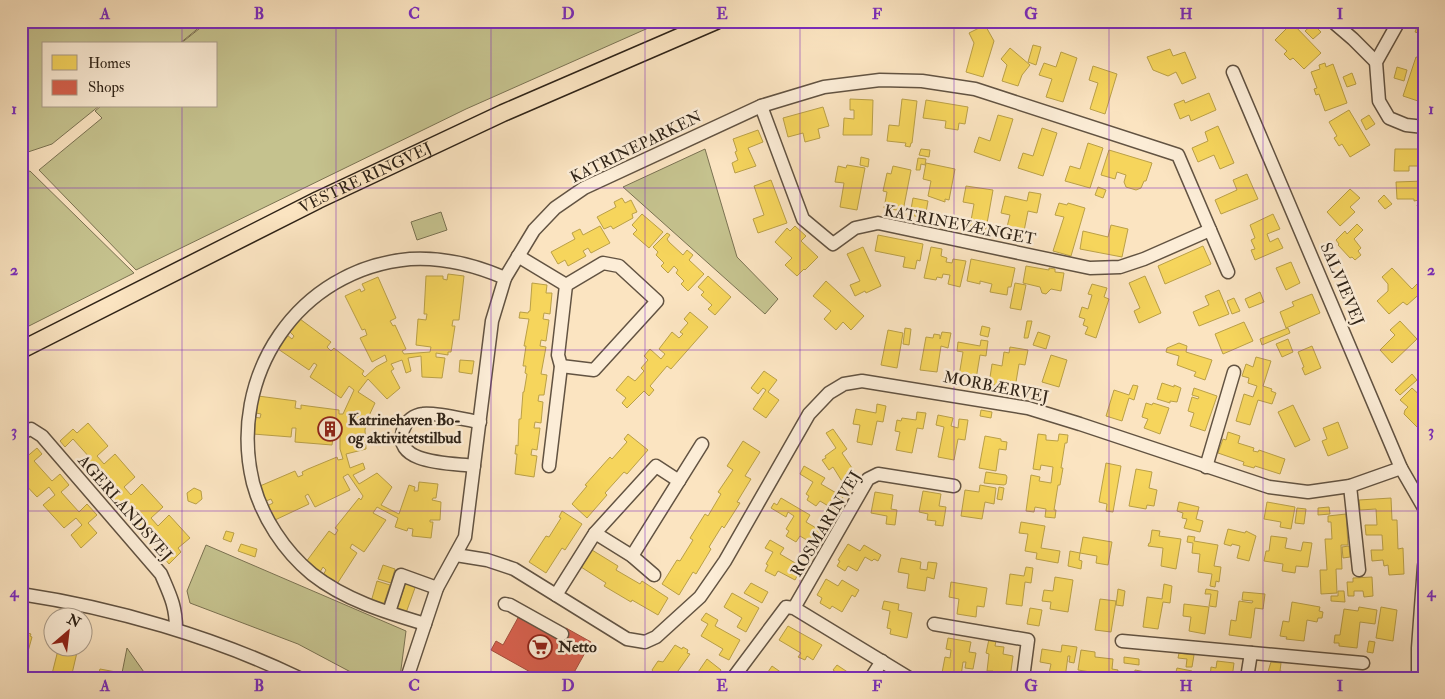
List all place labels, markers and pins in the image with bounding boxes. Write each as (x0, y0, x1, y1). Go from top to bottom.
place label: Katrinehaven Bo- og aktivitetstilbud (348, 410, 462, 449)
building icon: Katrinehaven Bo- og aktivitetstilbud (317, 416, 343, 442)
supermarket icon: Netto (527, 634, 553, 660)
place label: Netto (557, 637, 597, 657)

